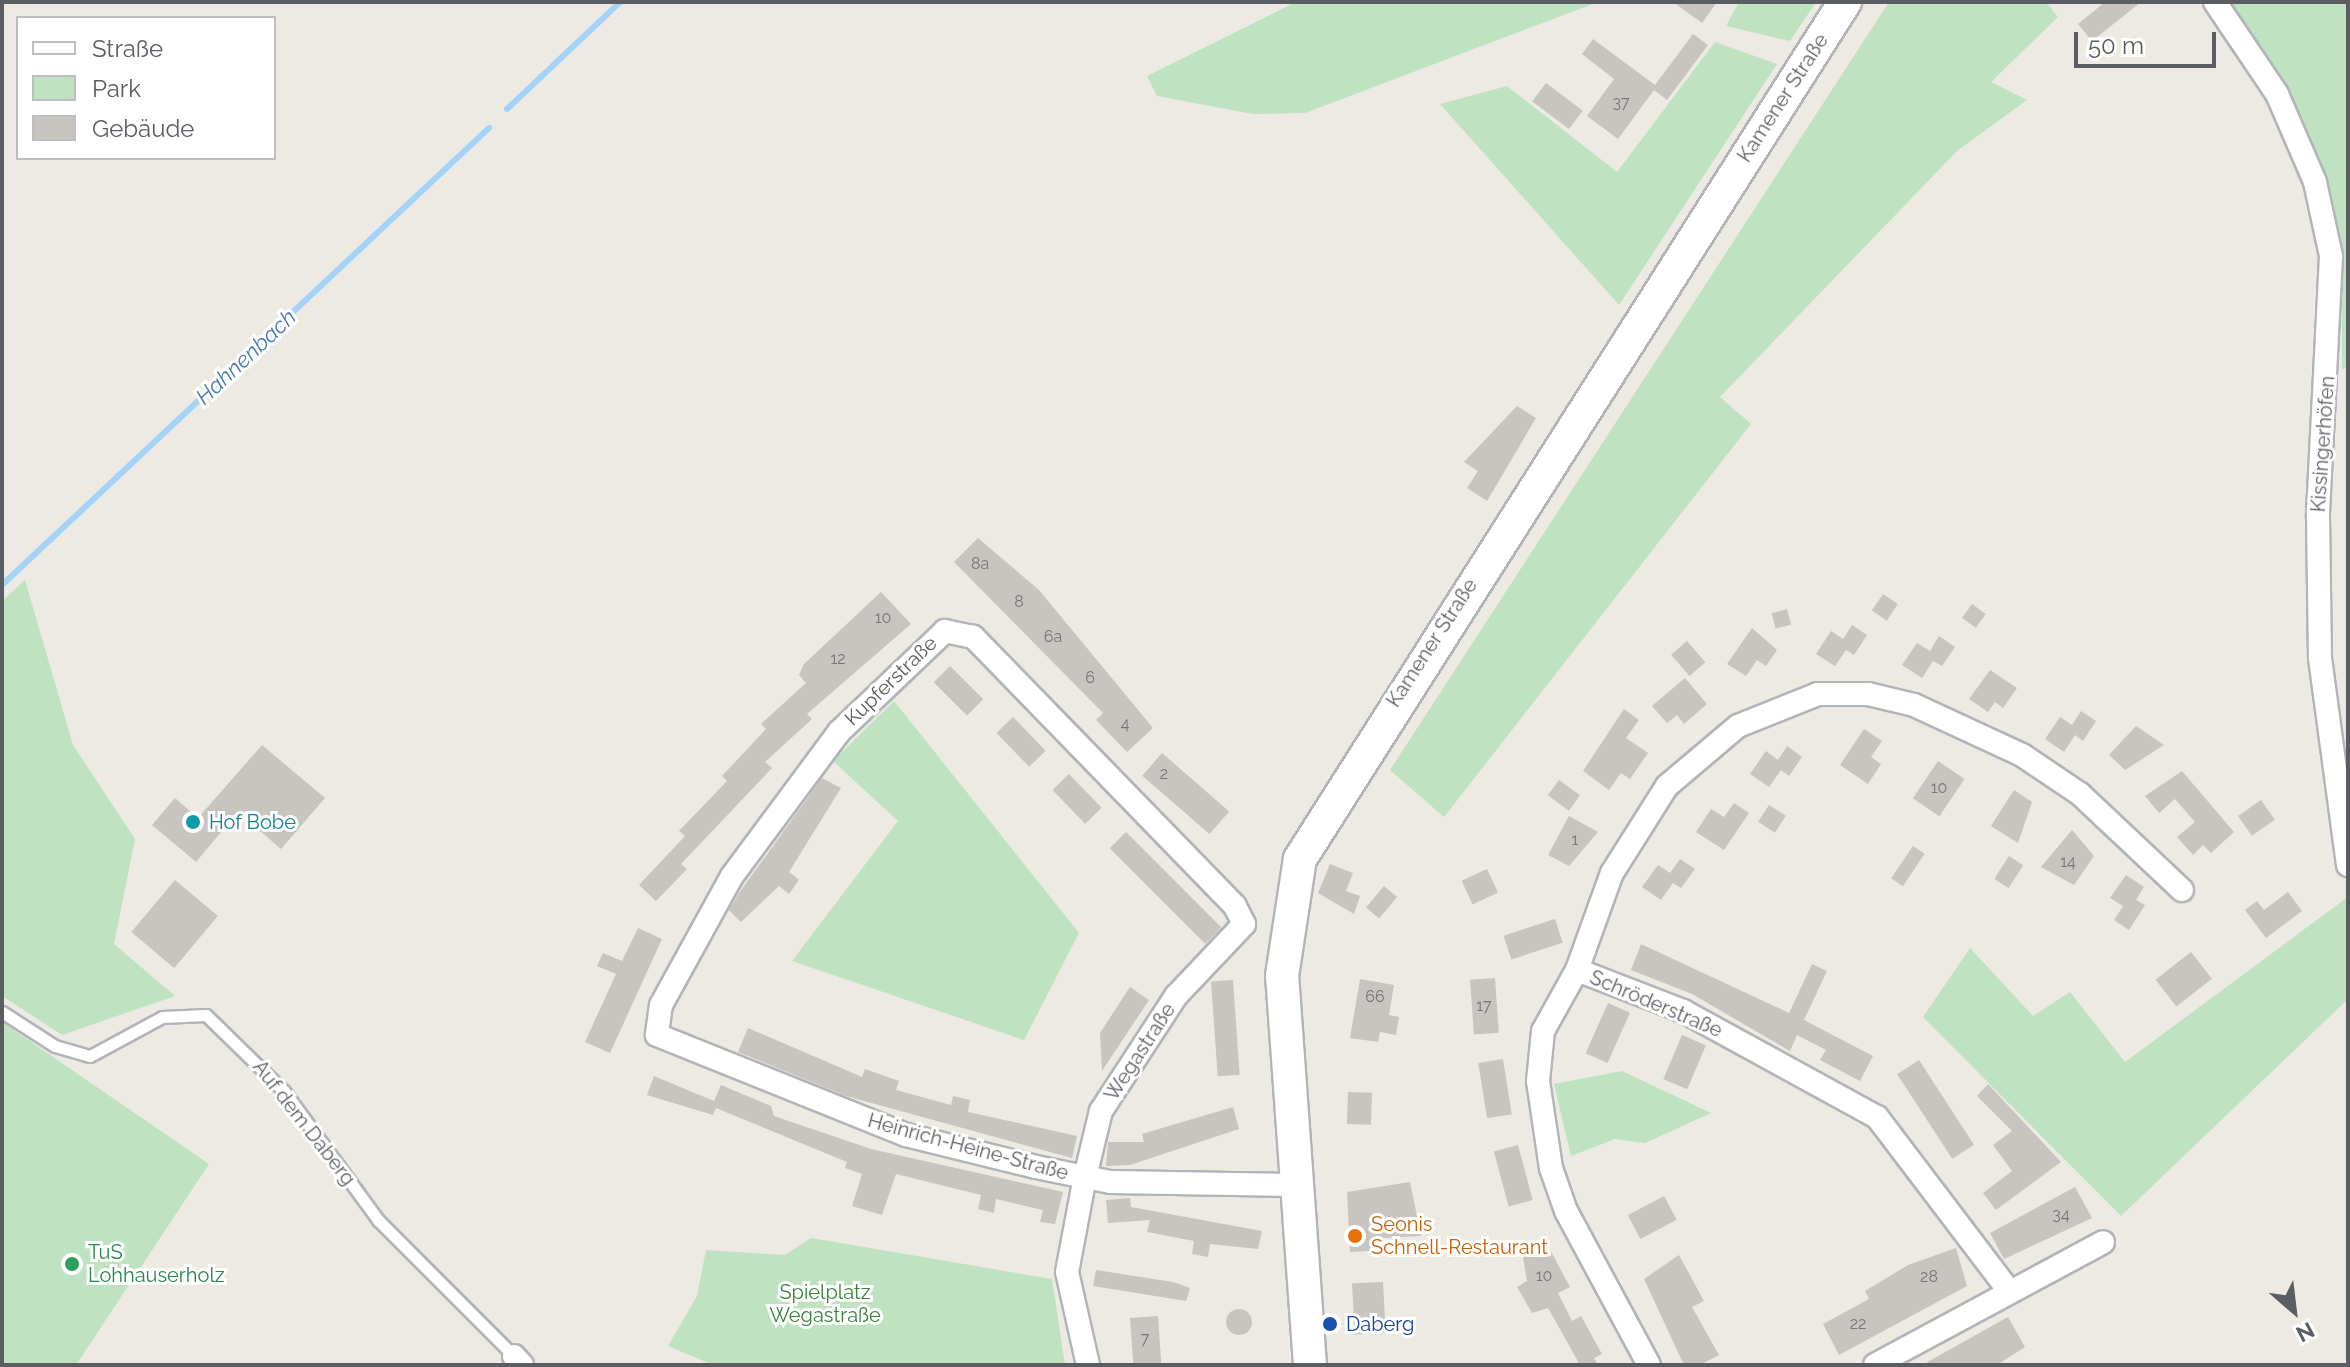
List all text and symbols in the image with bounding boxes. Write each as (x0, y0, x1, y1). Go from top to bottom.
legend (16, 16, 276, 160)
scale bar (2078, 16, 2220, 66)
street label: Kamener Straße (1732, 29, 1834, 167)
text: 50 m (2088, 31, 2144, 60)
text: Straße (92, 34, 163, 63)
text: Park (92, 74, 141, 103)
house number: 37 (1612, 93, 1630, 113)
text: Gebäude (92, 114, 194, 143)
water label: Hahnenbach (190, 304, 302, 410)
street label: Kissingerhöfen (2306, 375, 2340, 513)
house number: 8a (971, 554, 989, 574)
street label: Kamener Straße (1381, 574, 1483, 712)
house number: 8 (1014, 592, 1024, 612)
house number: 10 (875, 608, 891, 628)
house number: 6a (1044, 627, 1062, 647)
street label: Kupferstraße (840, 631, 942, 731)
house number: 12 (830, 649, 846, 669)
house number: 6 (1085, 668, 1095, 688)
house number: 4 (1121, 714, 1129, 734)
house number: 2 (1160, 764, 1168, 784)
house number: 10 (1931, 778, 1947, 798)
place label: Hof Bobe (209, 810, 296, 834)
marker: Hof Bobe (184, 813, 202, 831)
house number: 1 (1572, 830, 1578, 850)
house number: 14 (2060, 852, 2076, 872)
street label: Schröderstraße (1586, 965, 1726, 1043)
house number: 66 (1365, 987, 1385, 1007)
house number: 17 (1476, 996, 1492, 1016)
street label: Wegastraße (1100, 999, 1180, 1105)
street label: Auf dem Daberg (247, 1055, 361, 1191)
street label: Heinrich-Heine-Straße (865, 1109, 1071, 1185)
house number: 34 (2052, 1205, 2070, 1225)
place label: Seonis Schnell-Restaurant (1371, 1212, 1548, 1259)
marker: Seonis Schnell-Restaurant (1346, 1227, 1364, 1245)
place label: TuS Lohhauserholz (88, 1240, 225, 1287)
marker: TuS Lohhauserholz (63, 1255, 81, 1273)
house number: 10 (1536, 1266, 1552, 1286)
house number: 28 (1920, 1267, 1938, 1287)
north arrow (2254, 1271, 2334, 1351)
park label: Spielplatz Wegastraße (769, 1280, 881, 1327)
place label: Daberg (1346, 1312, 1414, 1336)
house number: 22 (1850, 1314, 1866, 1334)
marker: Daberg (1321, 1315, 1339, 1333)
text: N (2292, 1317, 2319, 1348)
house number: 7 (1141, 1329, 1149, 1349)

